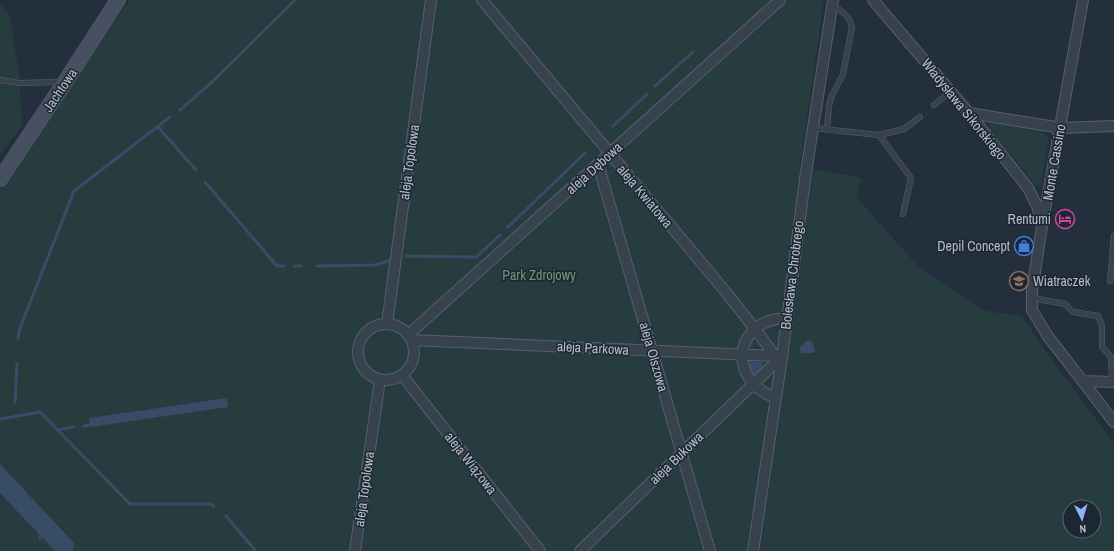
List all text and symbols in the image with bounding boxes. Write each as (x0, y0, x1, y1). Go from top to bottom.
street label: Władysława Sikorskiego (918, 55, 1010, 163)
street label: Jachtowa (39, 64, 81, 115)
street label: Monte Cassino (1038, 122, 1070, 202)
street label: aleja Topolowa (395, 123, 423, 201)
street label: aleja Dębowa (562, 138, 626, 198)
street label: aleja Kwiatowa (613, 161, 677, 232)
hotel icon: Rentumi (1054, 208, 1076, 230)
place label: Rentumi (1008, 210, 1051, 228)
street label: Bolesława Chrobrego (776, 219, 808, 331)
shop icon: Depil Concept (1013, 235, 1035, 257)
place label: Depil Concept (937, 237, 1010, 255)
park label: Park Zdrojowy (502, 266, 576, 284)
school or university icon: Wiatraczek (1008, 270, 1030, 292)
place label: Wiatraczek (1033, 272, 1091, 290)
street label: aleja Olszowa (635, 320, 673, 394)
street label: aleja Parkowa (557, 337, 630, 359)
street label: aleja Bukowa (645, 427, 707, 488)
street label: aleja Wiązowa (441, 428, 501, 498)
street label: aleja Topolowa (350, 450, 378, 528)
north arrow (1062, 499, 1102, 539)
text: N (1079, 522, 1087, 536)

